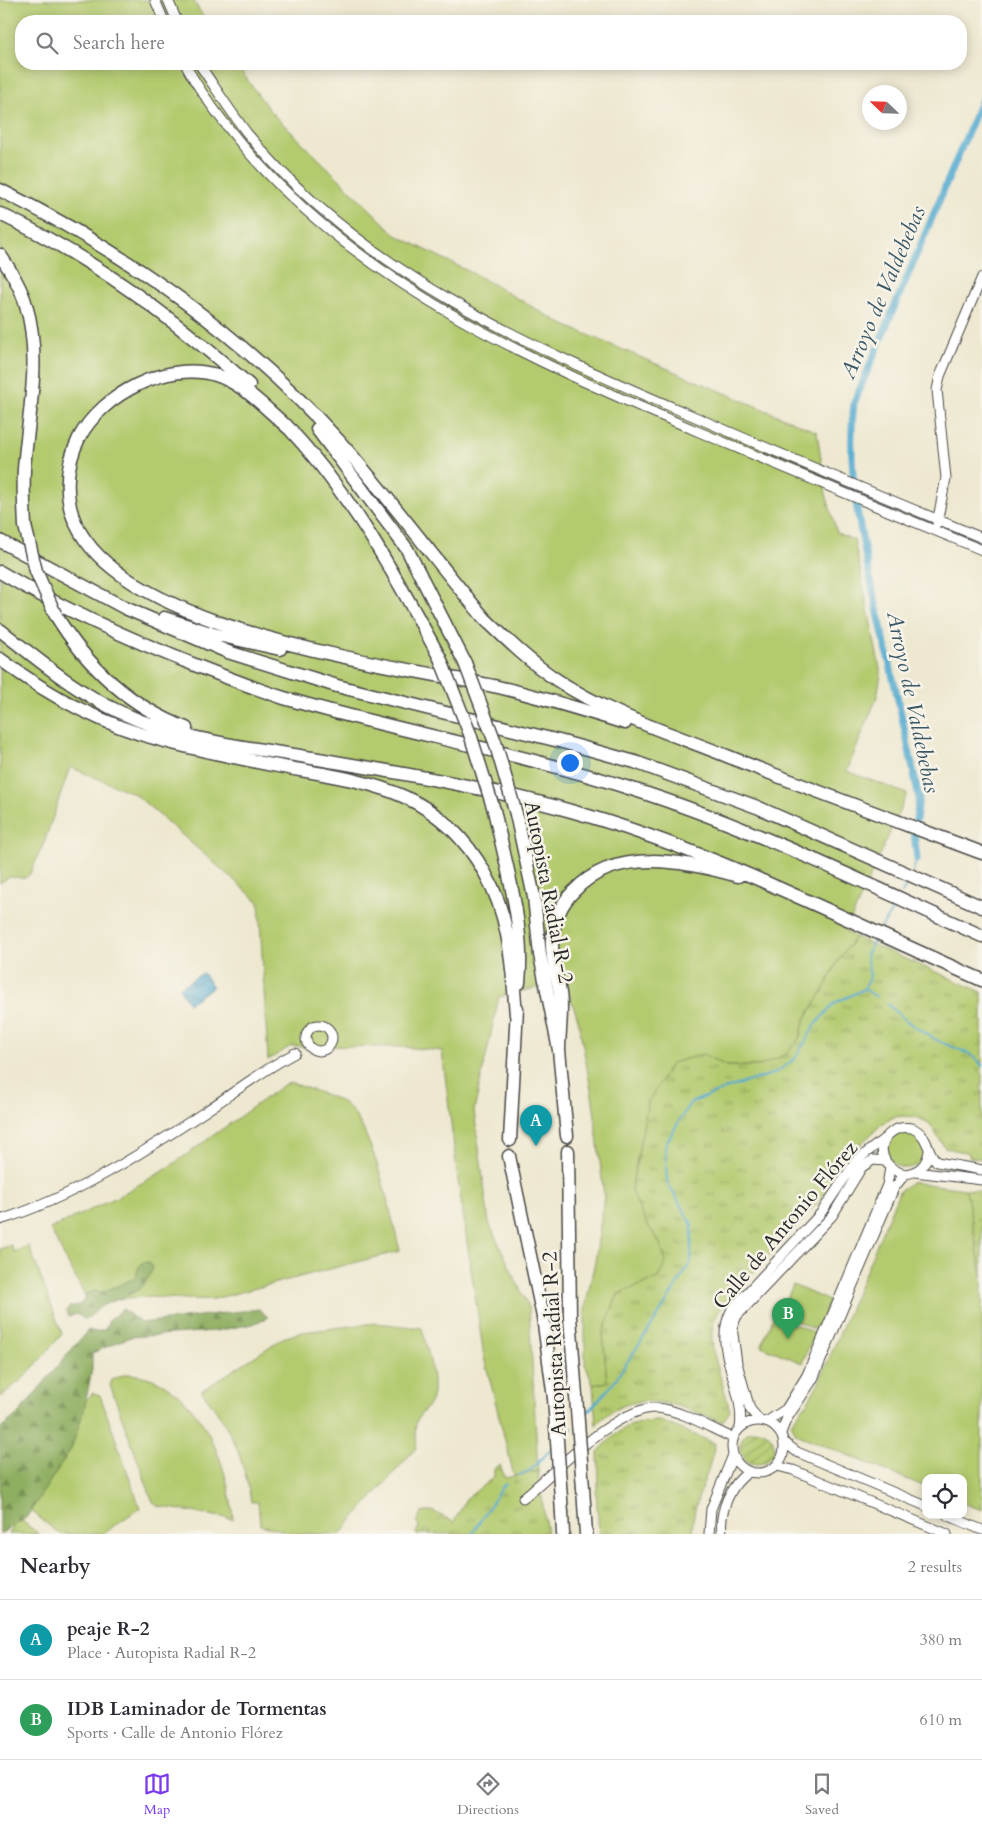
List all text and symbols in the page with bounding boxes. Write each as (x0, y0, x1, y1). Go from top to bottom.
search box (15, 15, 967, 70)
icon: search (33, 29, 61, 57)
text: Search here (73, 30, 165, 56)
north arrow (862, 85, 907, 130)
water label: Arroyo de Valdebebas (832, 201, 933, 385)
water label: Arroyo de Valdebebas (879, 607, 947, 797)
your location (557, 750, 583, 776)
street label: Autopista Radial R-2 (517, 798, 580, 986)
pin: A (520, 1105, 552, 1146)
street label: Calle de Antonio Flórez (706, 1134, 865, 1316)
street label: Autopista Radial R-2 (535, 1250, 574, 1437)
pin: B (772, 1298, 804, 1339)
map controls (922, 1474, 967, 1519)
button: locate (922, 1474, 967, 1519)
text: Nearby (20, 1552, 91, 1581)
text: 2 results (908, 1556, 962, 1578)
text: peaje R-2 (67, 1616, 149, 1642)
text: A (30, 1629, 42, 1651)
text: 380 m (920, 1629, 962, 1651)
text: Place · Autopista Radial R-2 (67, 1642, 256, 1664)
text: IDB Laminador de Tormentas (67, 1696, 327, 1722)
text: B (30, 1709, 42, 1731)
text: 610 m (920, 1709, 962, 1731)
text: Sports · Calle de Antonio Flórez (67, 1722, 283, 1744)
tab: Map (143, 1770, 171, 1819)
tab: Directions (457, 1770, 519, 1819)
tab: Saved (805, 1770, 839, 1819)

